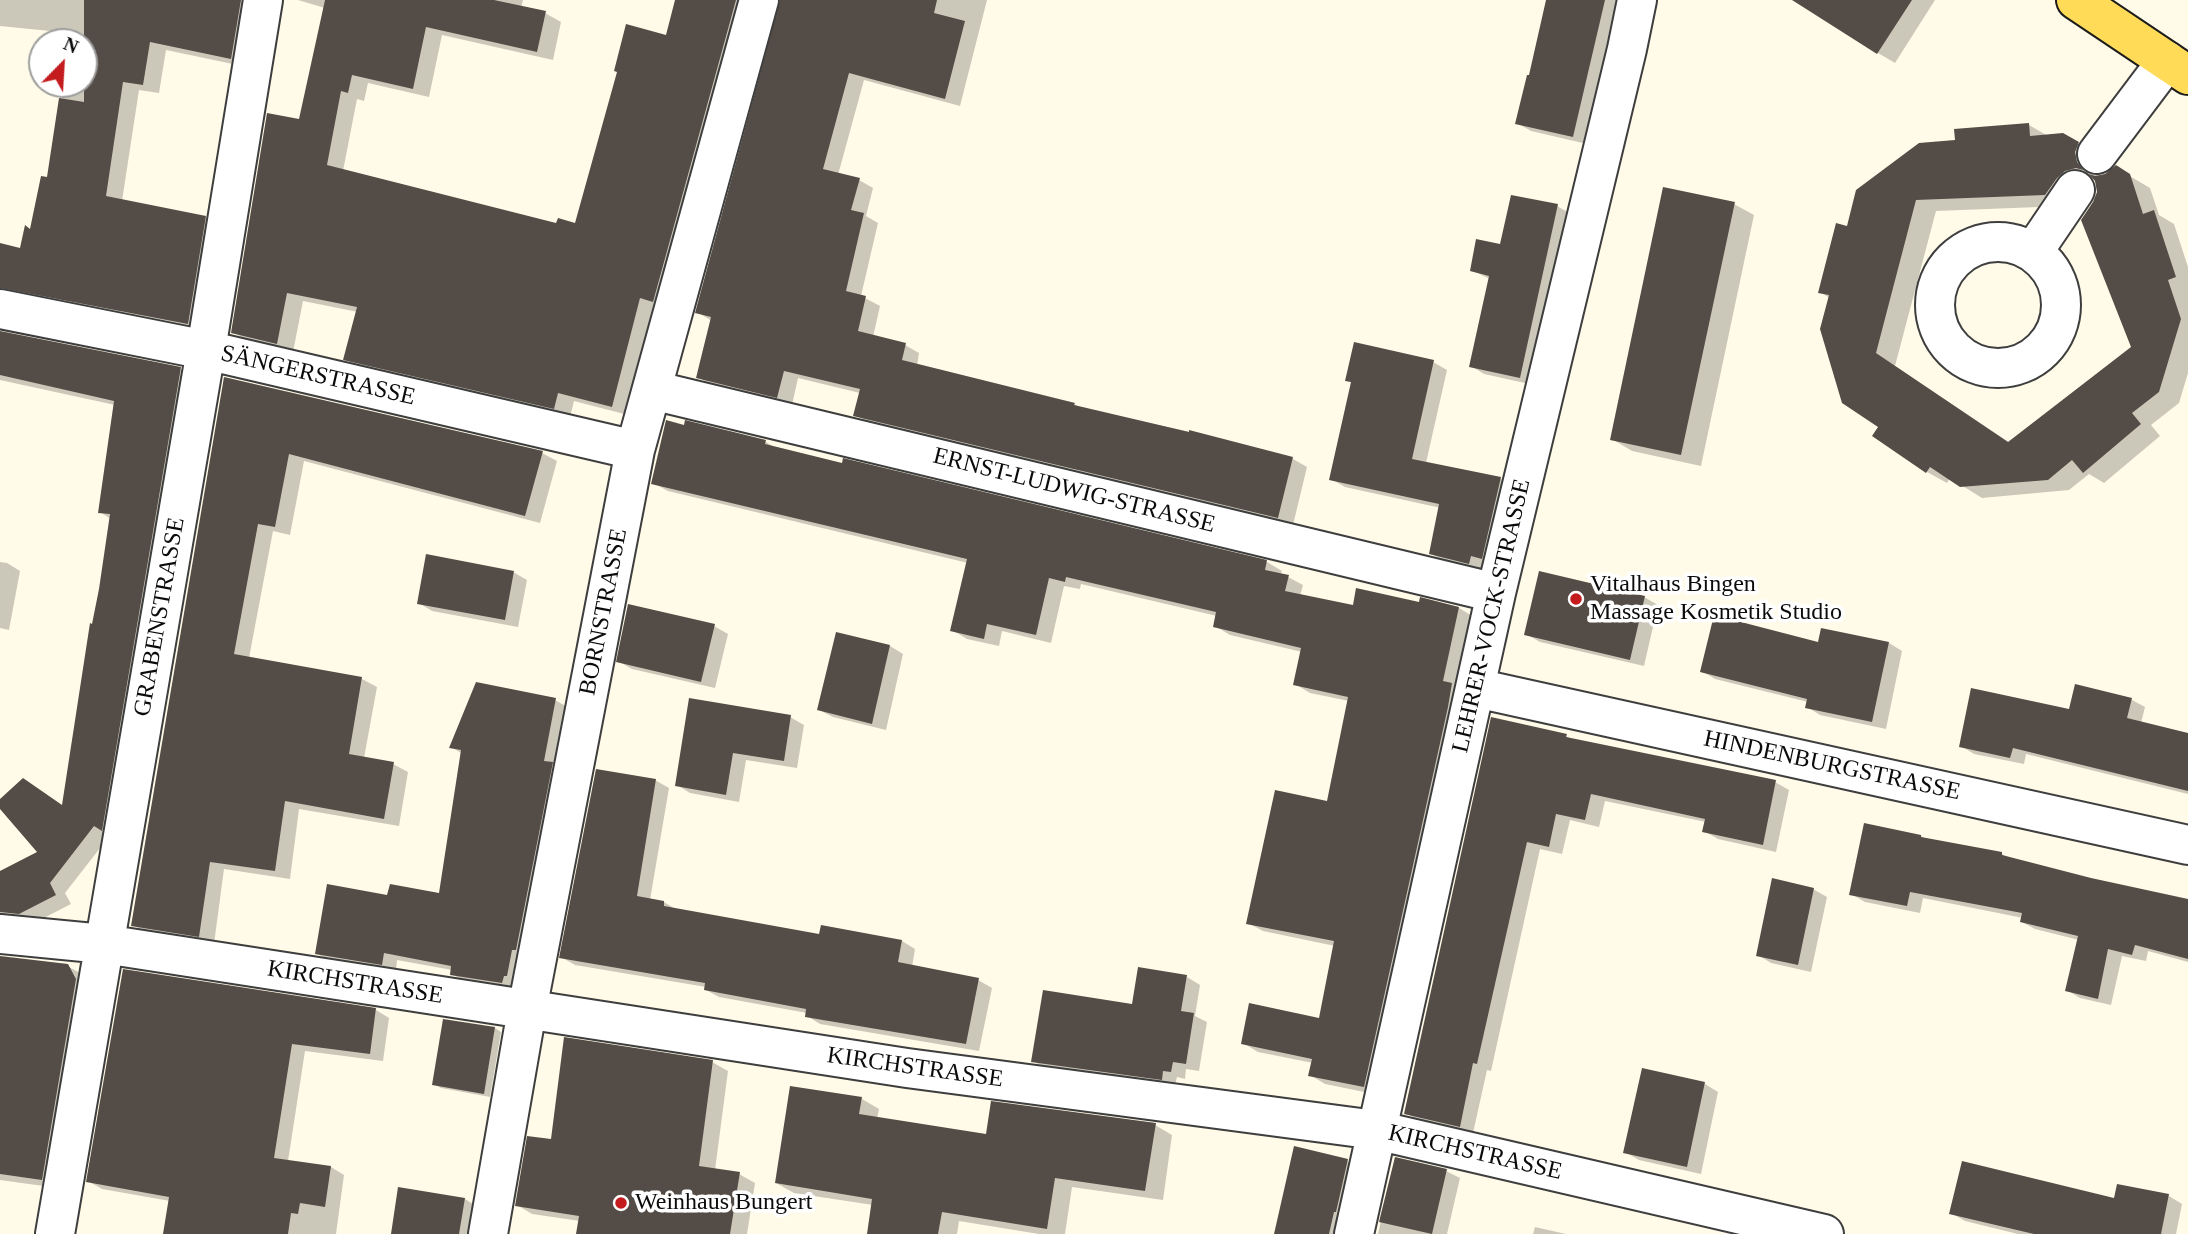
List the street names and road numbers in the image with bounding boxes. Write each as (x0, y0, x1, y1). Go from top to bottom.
street label: SÄNGERSTRASSE (218, 340, 418, 412)
street label: ERNST-LUDWIG-STRASSE (930, 442, 1218, 540)
street label: LEHRER-VOCK-STRASSE (1446, 476, 1538, 756)
street label: GRABENSTRASSE (128, 515, 192, 719)
street label: BORNSTRASSE (574, 526, 634, 698)
street label: HINDENBURGSTRASSE (1701, 725, 1963, 807)
street label: KIRCHSTRASSE (265, 955, 445, 1011)
street label: KIRCHSTRASSE (825, 1041, 1005, 1095)
street label: KIRCHSTRASSE (1385, 1119, 1565, 1187)

